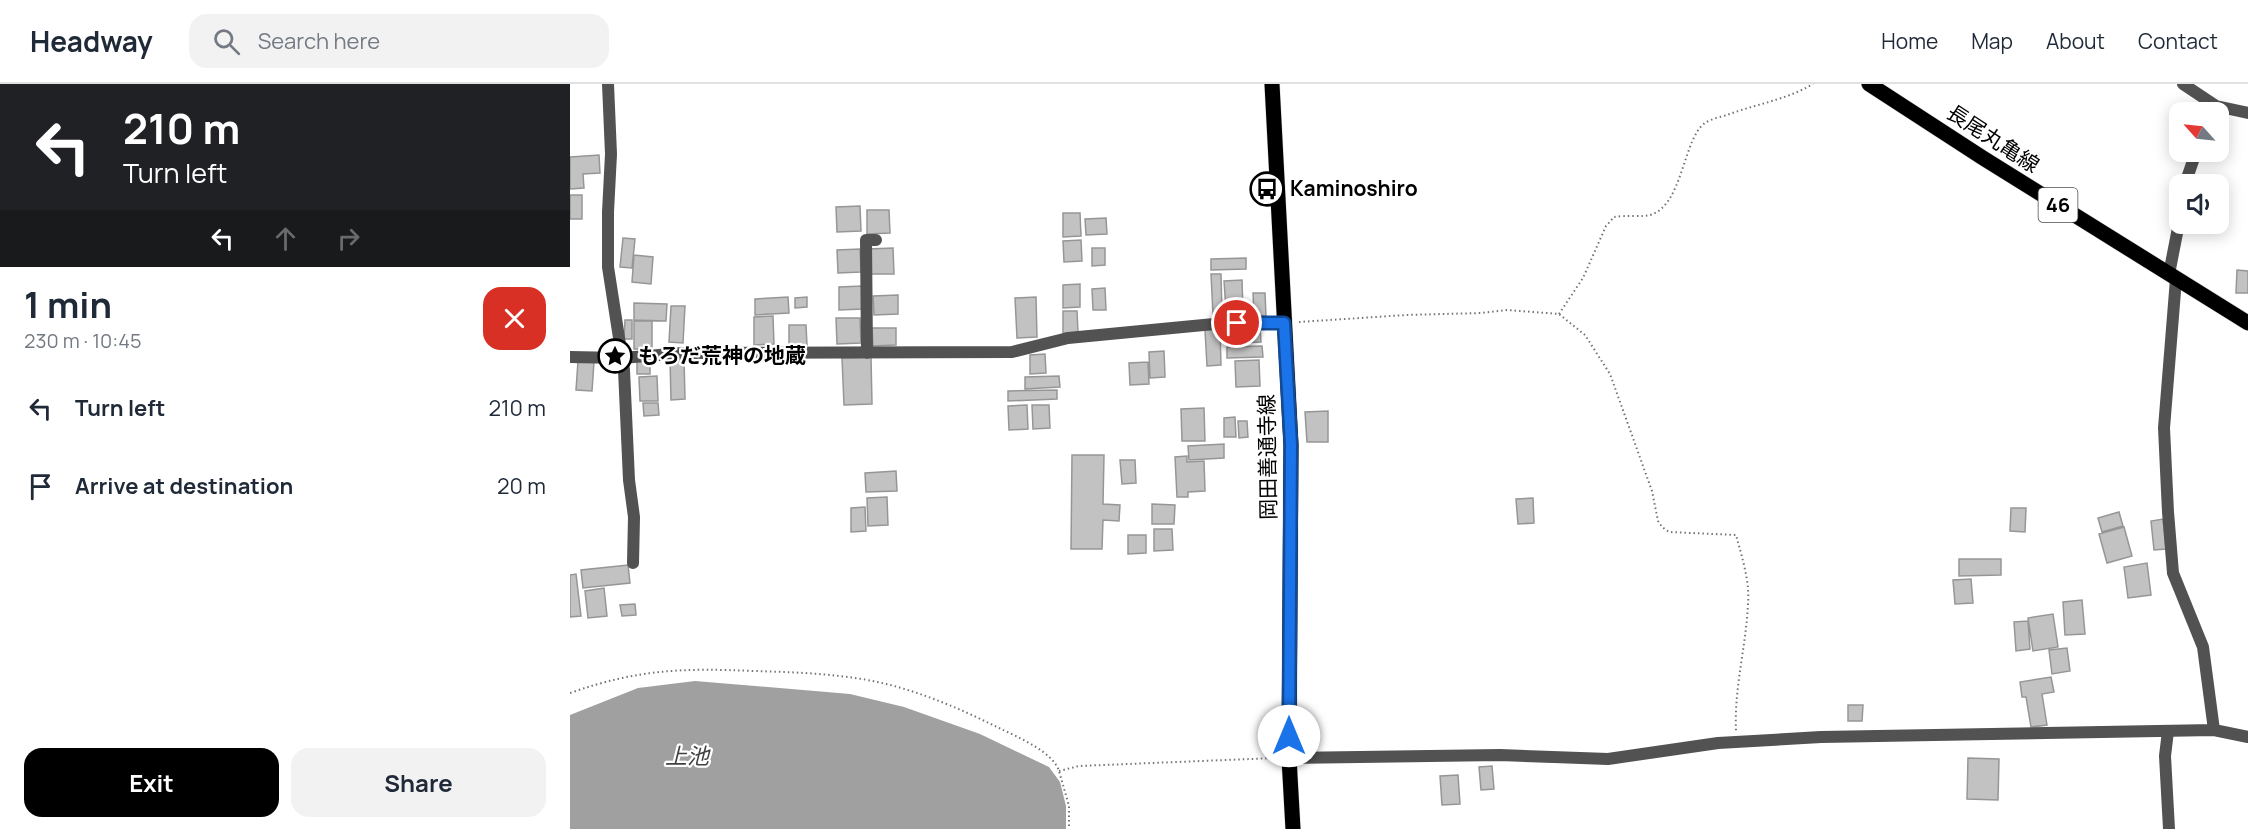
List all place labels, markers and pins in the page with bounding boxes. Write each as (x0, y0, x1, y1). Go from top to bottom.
bus stop icon: Kaminoshiro (1249, 171, 1285, 207)
place label: Kaminoshiro (1290, 174, 1418, 202)
pin (1211, 297, 1262, 348)
place icon: もろだ荒神の地蔵 (597, 338, 633, 374)
place label: もろだ荒神の地蔵 (638, 341, 806, 369)

